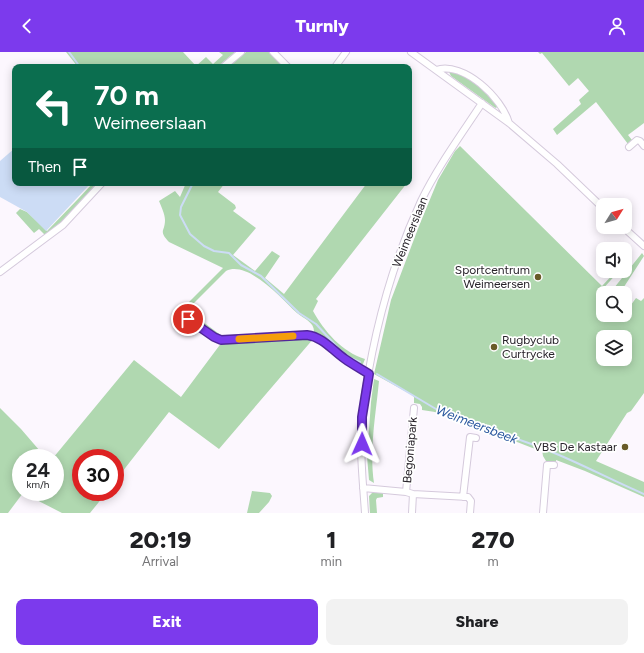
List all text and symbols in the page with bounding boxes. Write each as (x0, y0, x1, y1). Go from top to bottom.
icon: back (16, 15, 38, 37)
text: Turnly (295, 15, 349, 37)
icon: person (606, 15, 628, 37)
text: 70 m (94, 78, 159, 112)
icon: left (28, 80, 80, 132)
text: Weimeerslaan (94, 112, 206, 134)
icon: arrive (69, 156, 91, 178)
text: Then (28, 158, 61, 176)
street label: Weimeerslaan (389, 194, 431, 269)
north arrow (596, 198, 632, 234)
map controls (596, 198, 632, 366)
button: sound (596, 242, 632, 278)
place label: Sportcentrum Weimeersen (455, 263, 530, 291)
marker: Sportcentrum Weimeersen (533, 272, 543, 282)
button: search (596, 286, 632, 322)
pin (171, 302, 205, 336)
icon: arrive (177, 308, 199, 330)
button: layers (596, 330, 632, 366)
place label: Rugbyclub Curtrycke (502, 333, 559, 361)
marker: Rugbyclub Curtrycke (489, 342, 499, 352)
water label: Weimeersbeek (434, 402, 520, 447)
street label: Begoniapark (400, 416, 420, 484)
position arrow (341, 423, 383, 465)
place label: VBS De Kastaar (534, 440, 617, 454)
marker: VBS De Kastaar (620, 442, 630, 452)
speed limit sign: 30 (72, 449, 124, 501)
text: 24 (26, 458, 50, 482)
text: km/h (27, 478, 49, 491)
text: 20:19 (129, 525, 191, 554)
text: 1 (326, 525, 336, 554)
text: 270 (471, 525, 515, 554)
text: Arrival (142, 554, 179, 569)
text: min (321, 554, 342, 569)
text: m (487, 554, 498, 569)
button: Exit (16, 599, 318, 645)
button: Share (326, 599, 628, 645)

